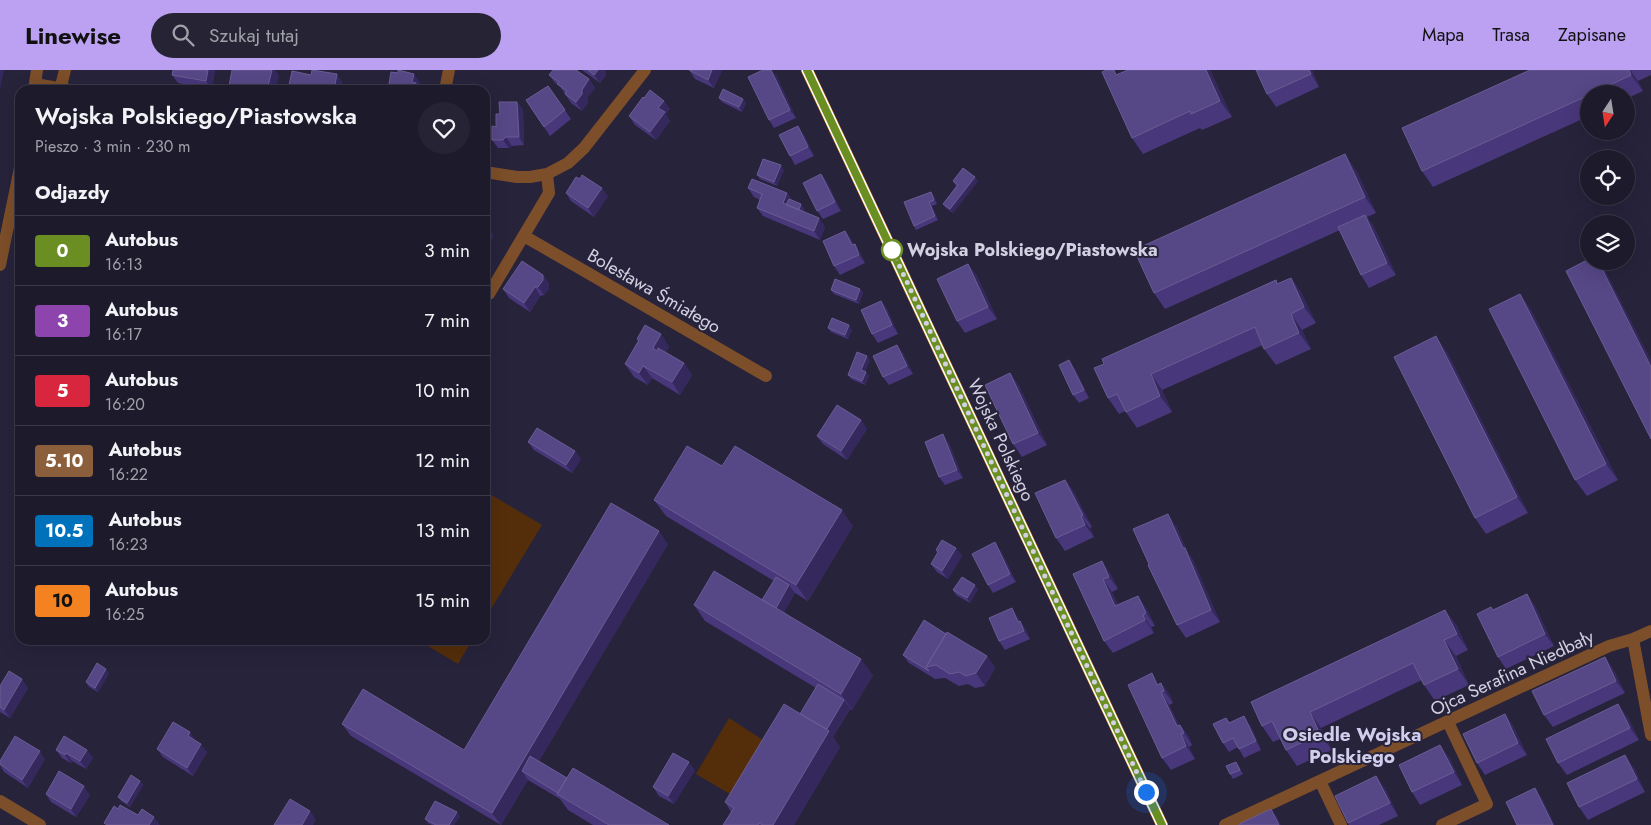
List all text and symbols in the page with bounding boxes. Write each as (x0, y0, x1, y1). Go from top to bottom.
search box (151, 13, 501, 58)
text: Linewise (25, 18, 121, 53)
icon: search (169, 21, 197, 49)
text: Szukaj tutaj (209, 22, 299, 49)
text: Mapa (1422, 22, 1464, 48)
text: Trasa (1492, 22, 1530, 48)
text: Zapisane (1558, 22, 1626, 48)
north arrow (1580, 85, 1635, 140)
map controls (1580, 85, 1635, 270)
text: Wojska Polskiego/Piastowska (35, 98, 357, 133)
button: heart (418, 102, 470, 154)
text: Pieszo · 3 min · 230 m (35, 135, 191, 158)
button: locate (1580, 150, 1635, 205)
text: Odjazdy (35, 179, 109, 206)
button: layers (1580, 215, 1635, 270)
text: Autobus (105, 226, 178, 253)
text: 3 min (424, 237, 470, 264)
place label: Wojska Polskiego/Piastowska (907, 237, 1158, 263)
text: 0 (57, 238, 68, 264)
marker: Wojska Polskiego/Piastowska (881, 239, 903, 261)
street label: Bolesława Śmiałego (582, 242, 726, 340)
text: 16:13 (105, 253, 142, 276)
text: Autobus (105, 296, 178, 323)
text: 7 min (425, 307, 470, 334)
text: 3 (57, 308, 68, 334)
text: 16:17 (105, 323, 142, 346)
text: Autobus (105, 366, 178, 393)
street label: Wojska Polskiego (961, 374, 1041, 506)
text: 10 min (415, 377, 470, 404)
text: 5 (57, 378, 68, 404)
text: 16:20 (105, 393, 145, 416)
text: Autobus (108, 436, 182, 463)
text: 12 min (415, 447, 470, 474)
text: 5.10 (45, 448, 83, 474)
text: 16:22 (108, 463, 148, 486)
text: Autobus (108, 506, 182, 533)
text: 13 min (416, 517, 470, 544)
text: 10.5 (45, 518, 83, 544)
text: 16:23 (108, 533, 148, 556)
text: Autobus (105, 576, 178, 603)
text: 15 min (415, 587, 470, 614)
text: 10 (52, 588, 73, 614)
text: 16:25 (105, 603, 144, 626)
street label: Ojca Serafina Niedbały (1426, 624, 1598, 722)
district label: Osiedle Wojska Polskiego (1283, 721, 1421, 770)
your location (1134, 780, 1159, 805)

